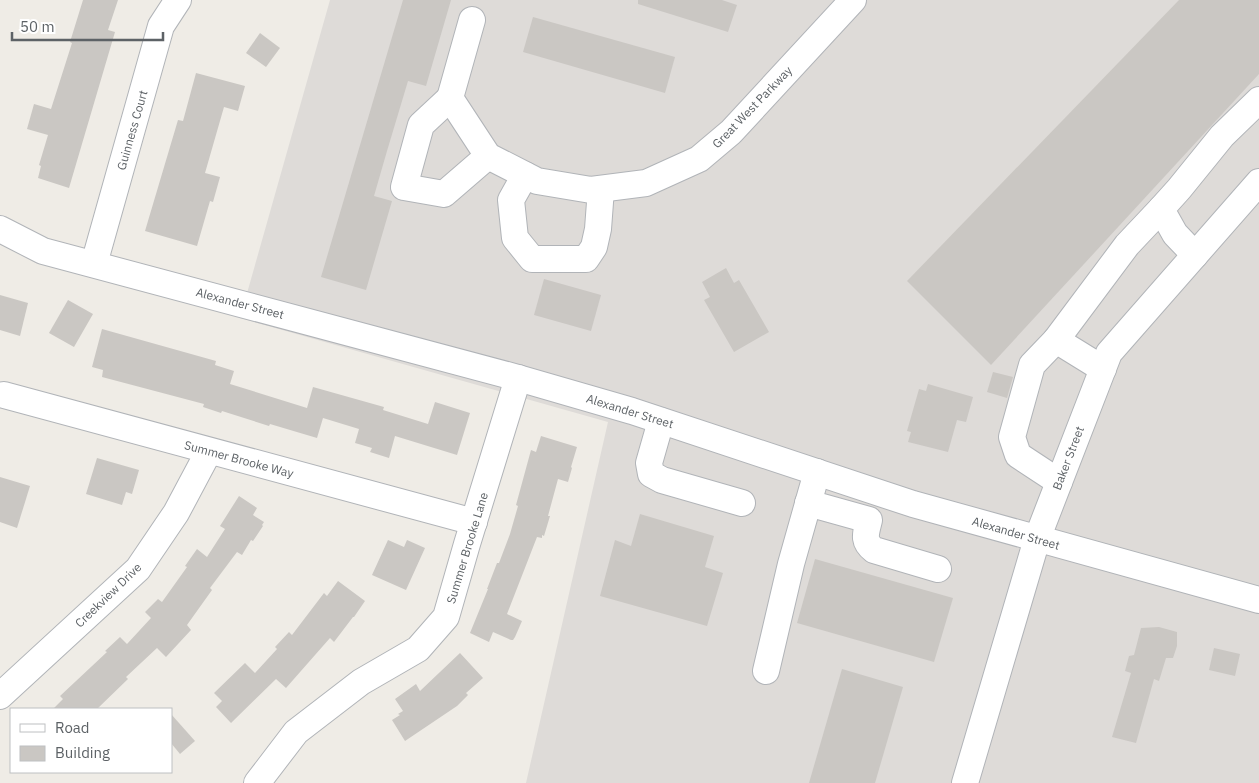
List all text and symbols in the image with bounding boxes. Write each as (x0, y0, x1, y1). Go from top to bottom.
scale bar (12, 10, 164, 42)
text: 50 m (20, 17, 55, 36)
street label: Great West Parkway (709, 63, 795, 151)
street label: Guinness Court (113, 88, 151, 172)
street label: Alexander Street (194, 284, 286, 322)
street label: Alexander Street (585, 391, 675, 431)
street label: Baker Street (1049, 424, 1087, 492)
street label: Summer Brooke Way (183, 437, 295, 481)
street label: Summer Brooke Lane (443, 490, 491, 605)
street label: Alexander Street (970, 513, 1062, 553)
street label: Creekview Drive (72, 559, 145, 630)
legend (10, 708, 172, 773)
text: Road (55, 718, 90, 737)
text: Building (55, 743, 110, 762)

